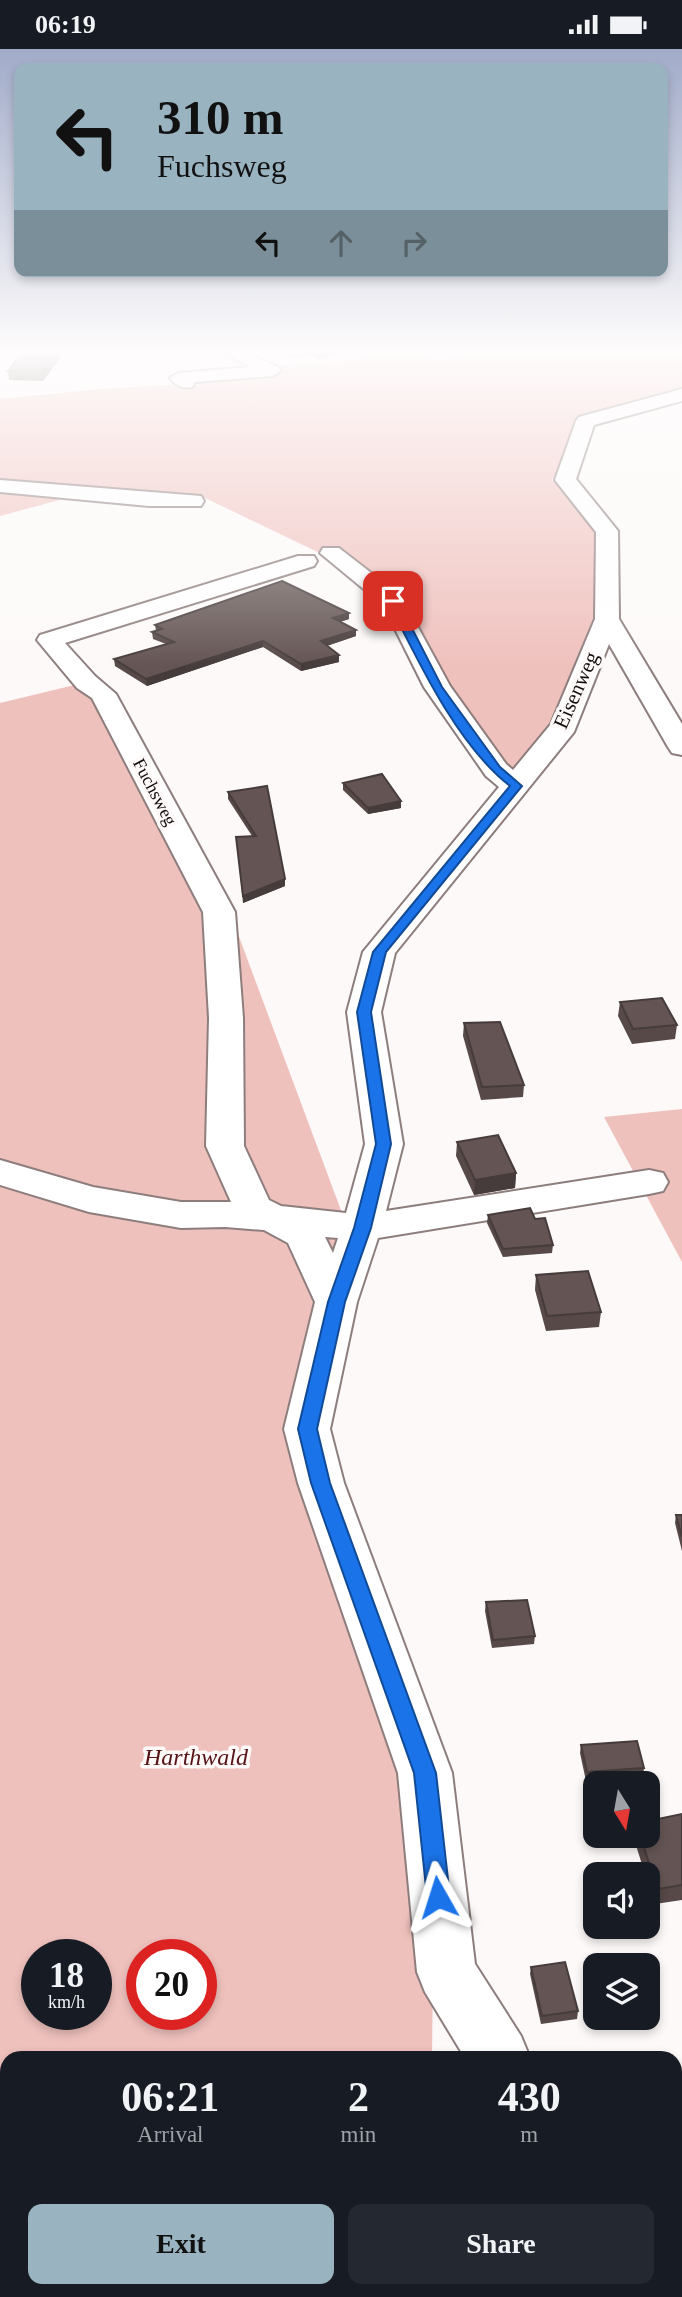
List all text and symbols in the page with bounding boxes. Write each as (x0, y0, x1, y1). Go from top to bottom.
text: 06:19 (35, 10, 96, 39)
text: 310 m (157, 90, 284, 145)
icon: left (42, 91, 133, 182)
text: Fuchsweg (157, 148, 287, 184)
icon: left (249, 224, 287, 262)
icon: ahead (322, 224, 360, 262)
icon: right (395, 224, 433, 262)
pin (363, 571, 423, 631)
icon: arrive (374, 582, 412, 620)
street label: Eisenweg (548, 647, 604, 732)
street label: Fuchsweg (129, 755, 181, 829)
park label: Harthwald (143, 1744, 249, 1770)
north arrow (583, 1771, 660, 1848)
map controls (583, 1771, 660, 2030)
position arrow (401, 1860, 475, 1934)
button: sound (583, 1862, 660, 1939)
speed limit sign: 20 (126, 1939, 217, 2030)
button: layers (583, 1953, 660, 2030)
text: 18 (49, 1956, 84, 1995)
text: km/h (48, 1992, 85, 2012)
text: 06:21 (121, 2074, 219, 2120)
text: 2 (348, 2074, 369, 2120)
text: 430 (498, 2074, 561, 2120)
text: Arrival (137, 2122, 204, 2147)
text: min (341, 2122, 376, 2147)
text: m (520, 2122, 538, 2147)
button: Exit (28, 2204, 334, 2284)
button: Share (348, 2204, 654, 2284)

